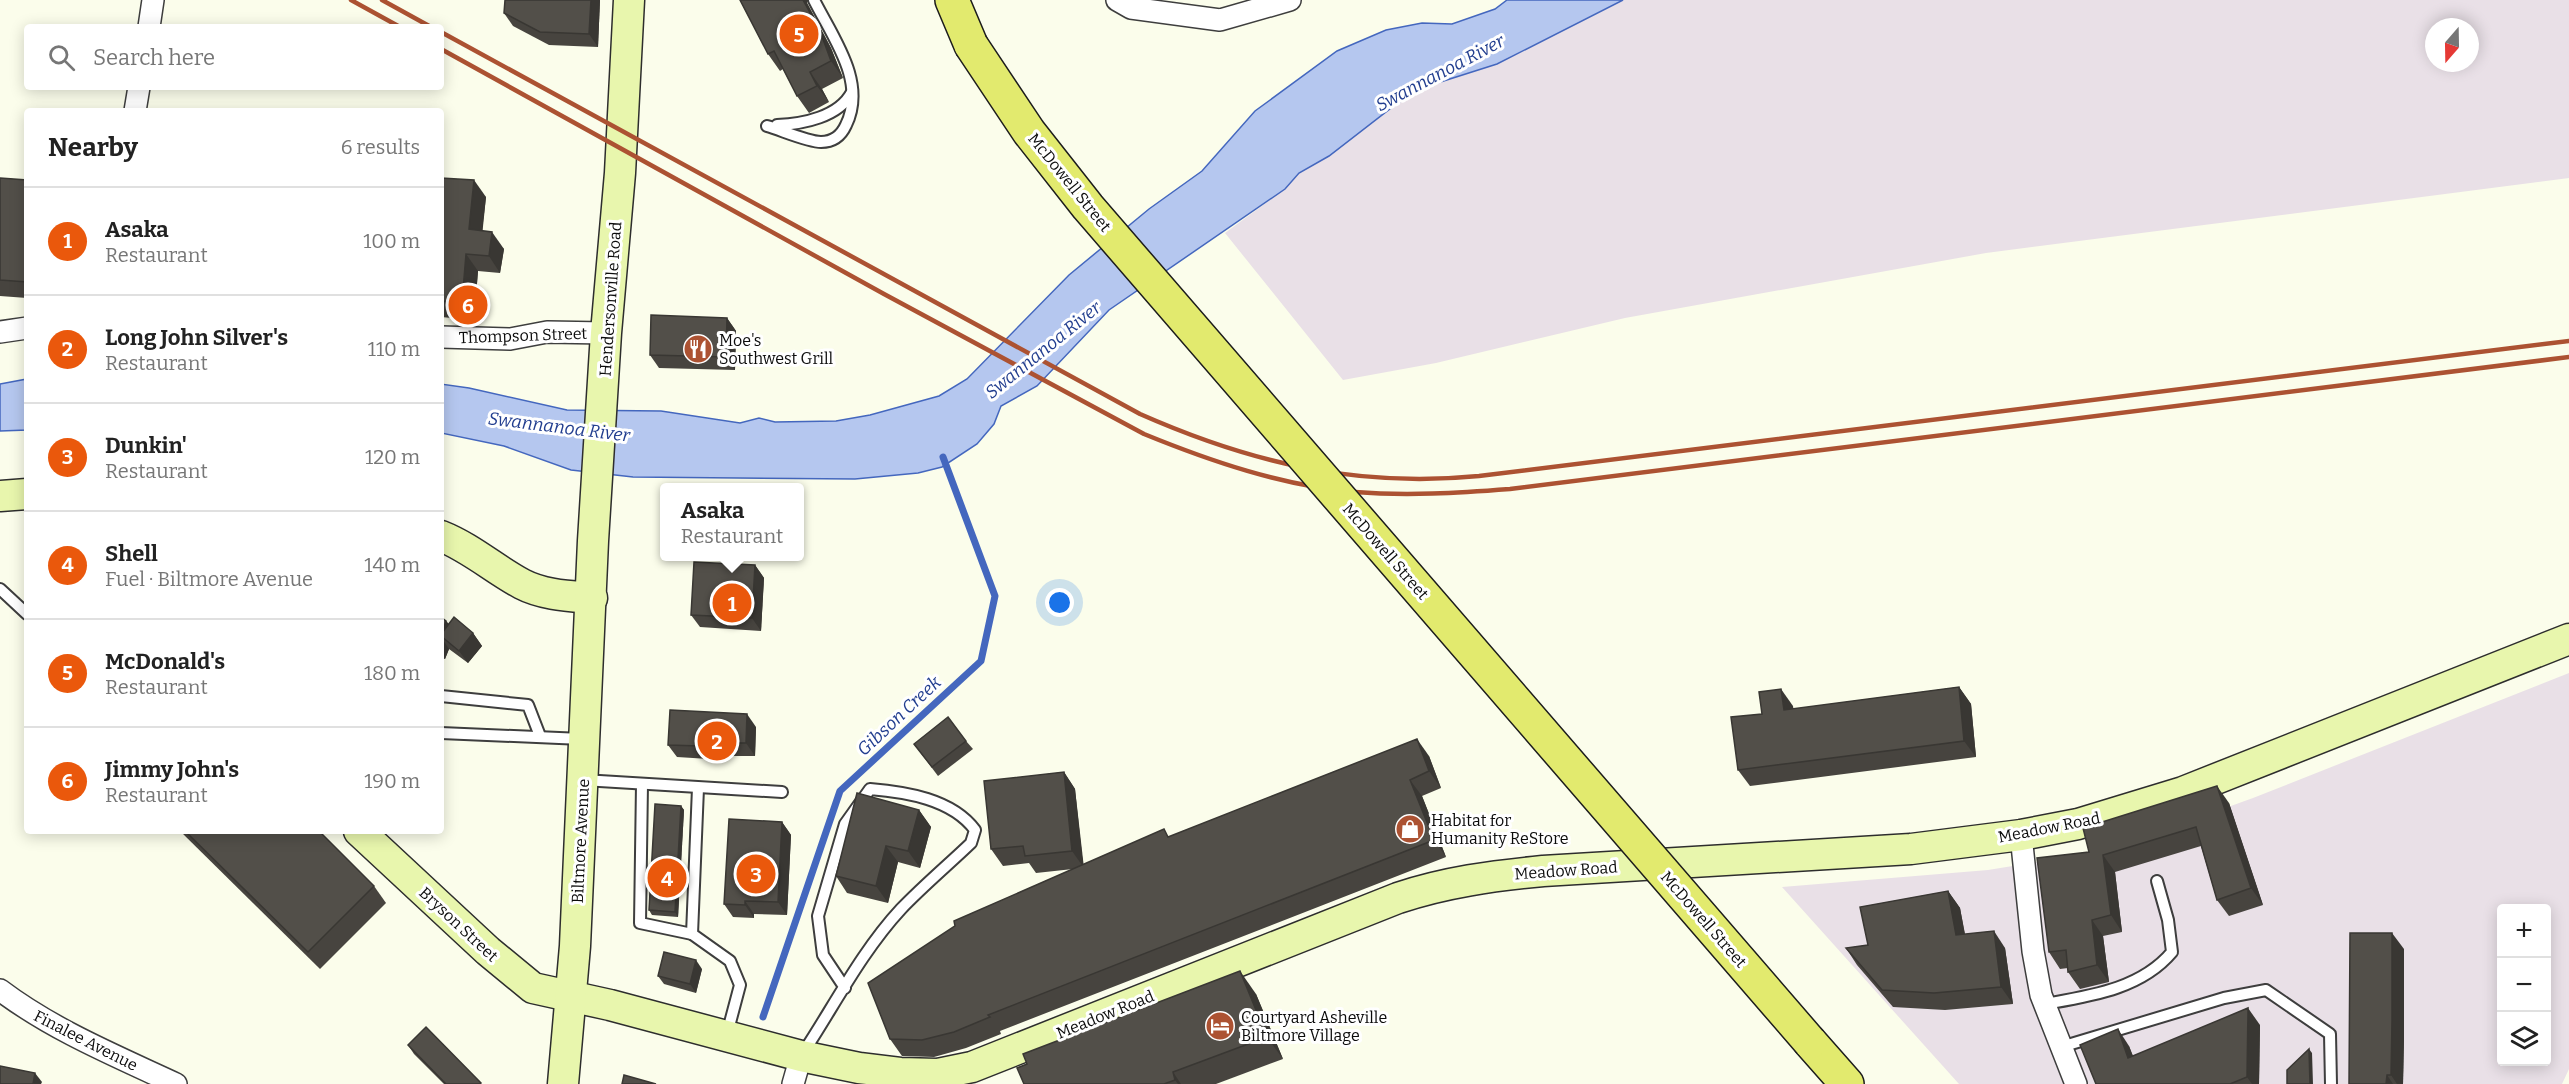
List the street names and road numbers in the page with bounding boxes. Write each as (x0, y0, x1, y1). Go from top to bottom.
street label: McDowell Street (1024, 129, 1115, 236)
street label: Hendersonville Road (596, 221, 625, 377)
street label: Thompson Street (458, 324, 588, 347)
street label: McDowell Street (1339, 499, 1433, 603)
street label: Biltmore Avenue (568, 778, 593, 904)
street label: Meadow Road (1996, 808, 2102, 847)
street label: Meadow Road (1514, 857, 1619, 884)
street label: McDowell Street (1657, 867, 1751, 971)
street label: Bryson Street (415, 883, 502, 966)
street label: Meadow Road (1054, 986, 1157, 1043)
street label: Finalee Avenue (31, 1006, 141, 1075)

